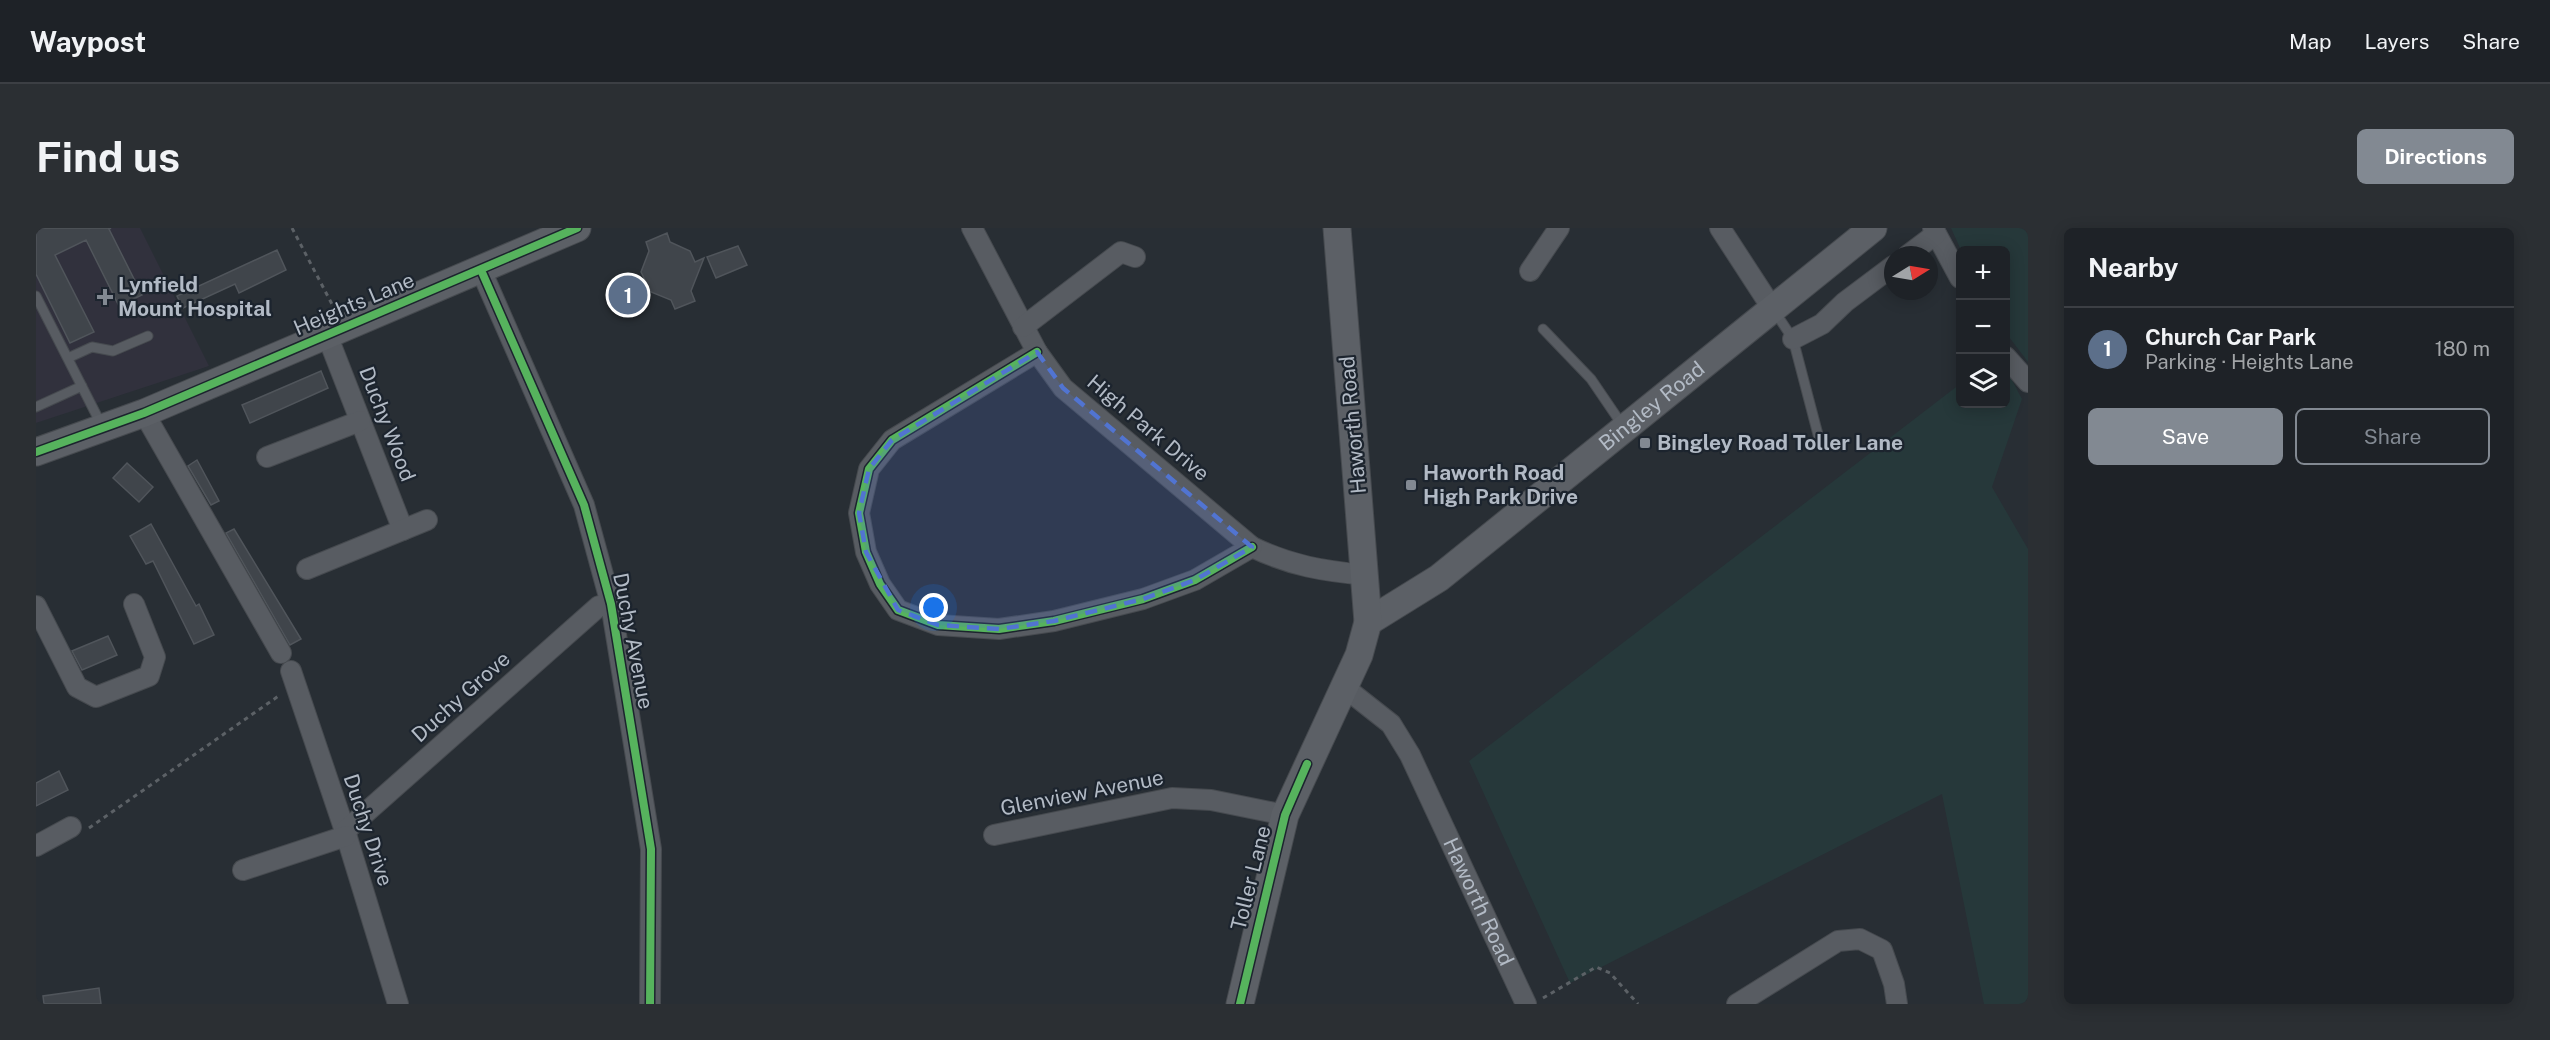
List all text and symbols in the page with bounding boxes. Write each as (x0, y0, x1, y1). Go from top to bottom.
text: Waypost (30, 25, 146, 58)
text: Map (2289, 29, 2332, 54)
text: Layers (2365, 29, 2429, 54)
text: Share (2462, 29, 2520, 54)
button: Directions (2357, 129, 2514, 184)
text: Find us (36, 132, 180, 181)
north arrow (1884, 246, 1938, 300)
map controls (1956, 246, 2010, 408)
button: + (1956, 246, 2010, 300)
text: Nearby (2088, 252, 2178, 283)
street label: Heights Lane (290, 267, 418, 340)
place label: Lynfield Mount Hospital (118, 272, 272, 321)
pin: 1 (608, 272, 648, 318)
marker: Lynfield Mount Hospital (96, 288, 114, 306)
button: − (1956, 300, 2010, 354)
text: Church Car Park (2145, 324, 2316, 350)
text: 1 (2103, 337, 2112, 361)
text: 180 m (2435, 337, 2490, 361)
text: Parking · Heights Lane (2145, 350, 2354, 374)
button: layers (1956, 354, 2010, 408)
street label: Haworth Road (1334, 355, 1371, 495)
street label: Bingley Road (1594, 356, 1709, 456)
street label: Duchy Wood (354, 363, 421, 485)
street label: High Park Drive (1082, 369, 1214, 486)
button: Save (2088, 408, 2283, 465)
button: Share (2295, 408, 2490, 465)
place label: Bingley Road Toller Lane (1657, 430, 1903, 455)
marker: Bingley Road Toller Lane (1638, 436, 1652, 450)
place label: Haworth Road High Park Drive (1423, 460, 1578, 509)
marker: Haworth Road High Park Drive (1404, 478, 1418, 492)
street label: Duchy Avenue (608, 571, 659, 711)
your location (919, 593, 948, 622)
street label: Duchy Grove (406, 646, 515, 747)
street label: Glenview Avenue (998, 764, 1166, 821)
street label: Duchy Drive (339, 771, 398, 889)
street label: Toller Lane (1225, 823, 1276, 933)
street label: Haworth Road (1438, 833, 1519, 969)

